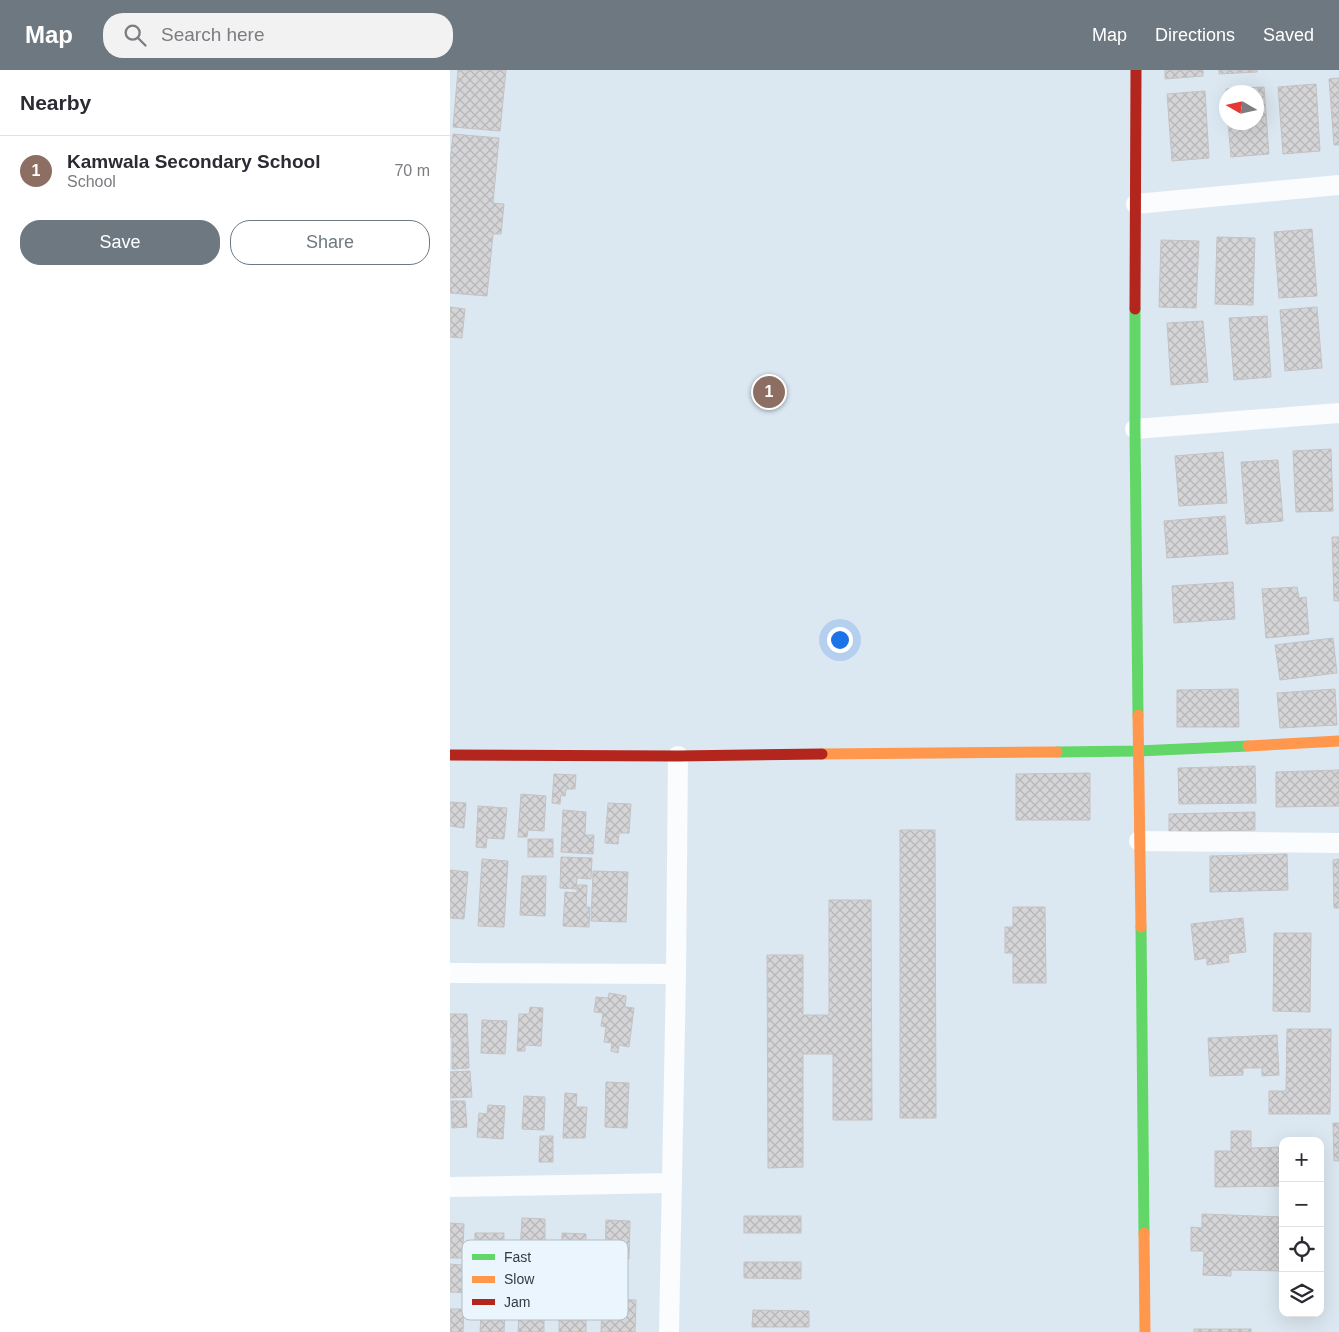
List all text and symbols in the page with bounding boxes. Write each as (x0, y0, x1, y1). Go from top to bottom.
search box (103, 13, 453, 58)
text: Map (25, 21, 73, 48)
icon: search (121, 21, 149, 49)
text: Search here (161, 24, 265, 45)
text: Map (1092, 25, 1127, 45)
text: Directions (1155, 25, 1235, 45)
text: Saved (1263, 25, 1314, 45)
north arrow (1219, 85, 1264, 130)
text: Nearby (20, 91, 91, 114)
text: Kamwala Secondary School (67, 151, 320, 172)
text: 1 (32, 162, 40, 179)
text: 70 m (394, 162, 430, 179)
text: School (67, 173, 116, 190)
button: Save (20, 220, 220, 265)
button: Share (230, 220, 430, 265)
pin: 1 (753, 373, 785, 411)
your location (827, 627, 853, 653)
map controls (1279, 1137, 1324, 1317)
button: + (1279, 1137, 1324, 1182)
button: − (1279, 1182, 1324, 1227)
button: locate (1279, 1227, 1324, 1272)
legend (462, 1240, 628, 1320)
text: Fast (504, 1249, 531, 1265)
text: Slow (504, 1271, 535, 1287)
button: layers (1279, 1272, 1324, 1317)
text: Jam (504, 1294, 530, 1310)

